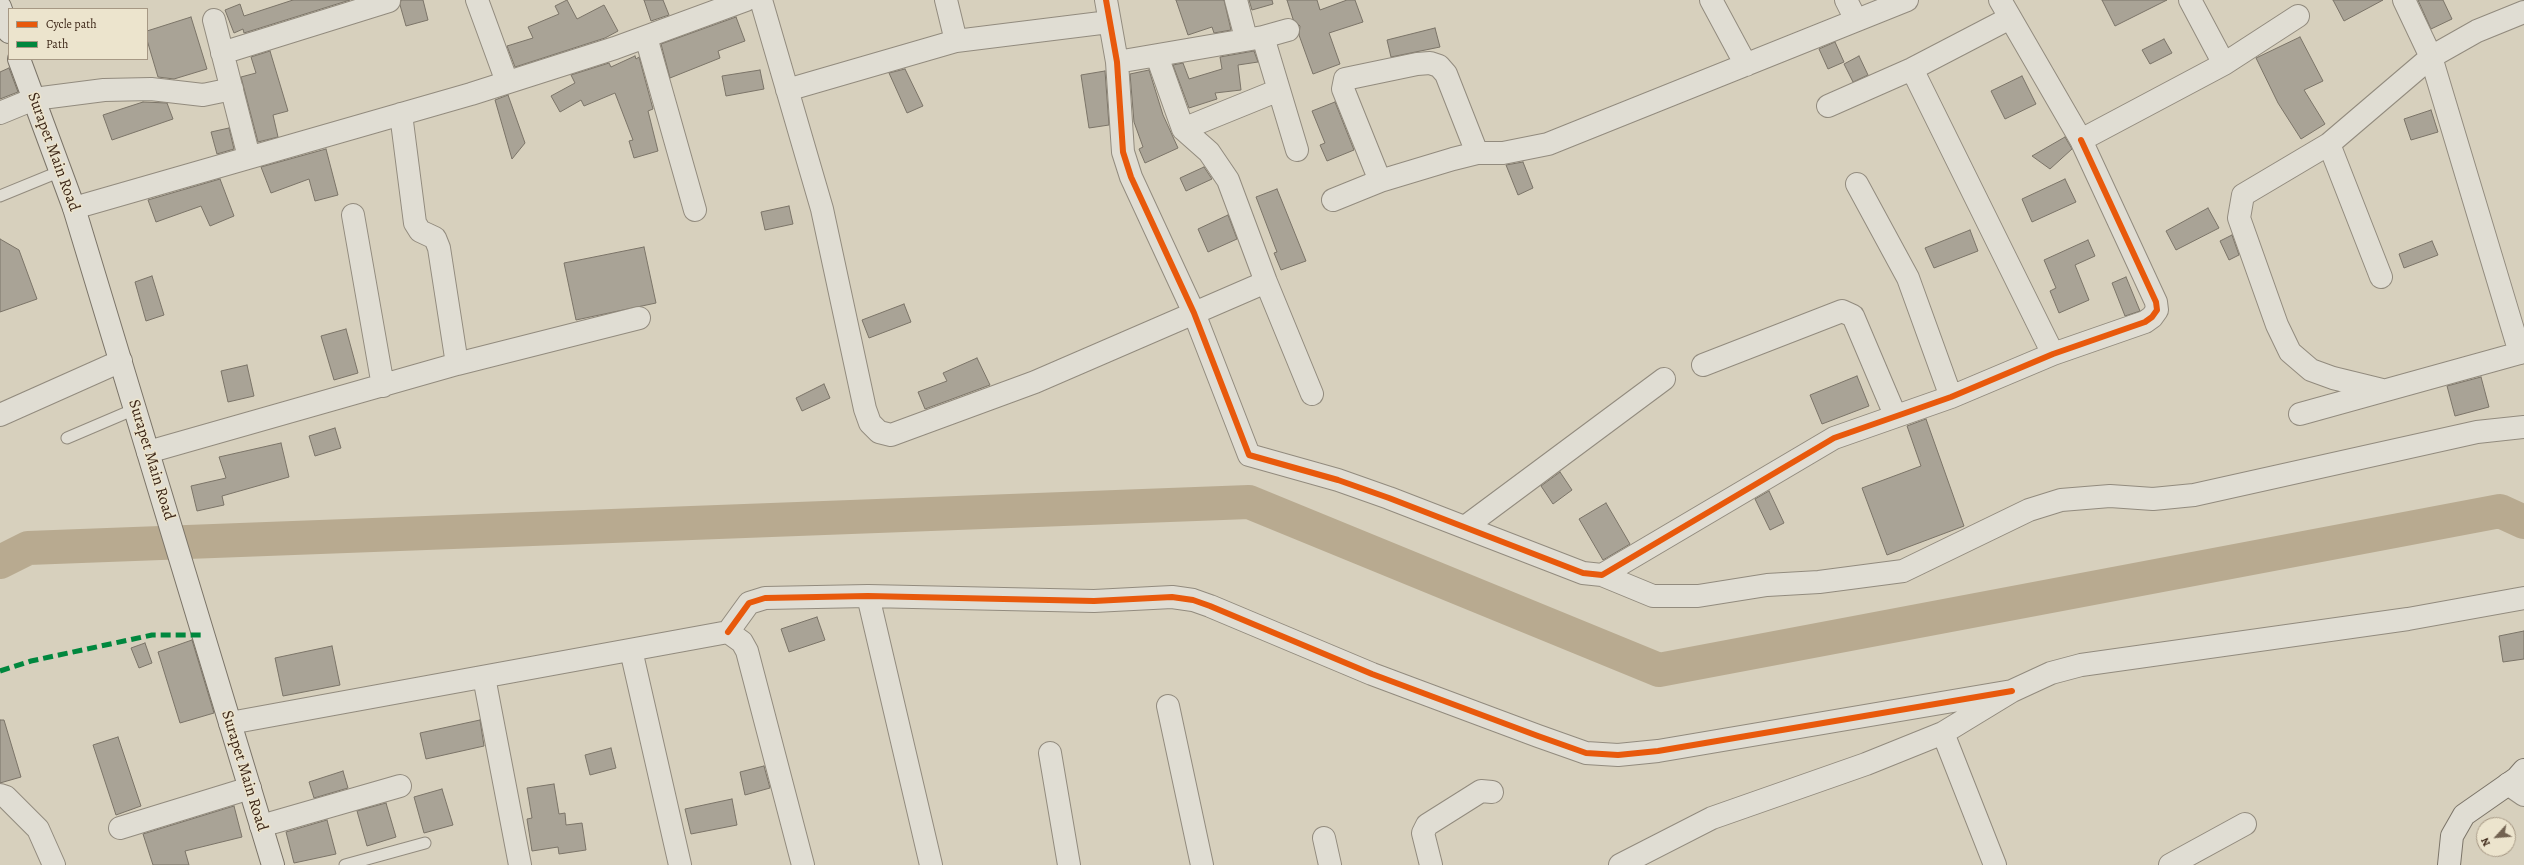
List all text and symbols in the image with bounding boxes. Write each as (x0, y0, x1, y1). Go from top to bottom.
legend (8, 8, 148, 60)
text: Cycle path (46, 16, 97, 32)
text: Path (46, 36, 68, 52)
street label: Surapet Main Road (23, 90, 83, 214)
street label: Surapet Main Road (124, 397, 178, 523)
street label: Surapet Main Road (217, 708, 271, 834)
north arrow (2476, 817, 2516, 857)
text: N (2477, 835, 2494, 849)

